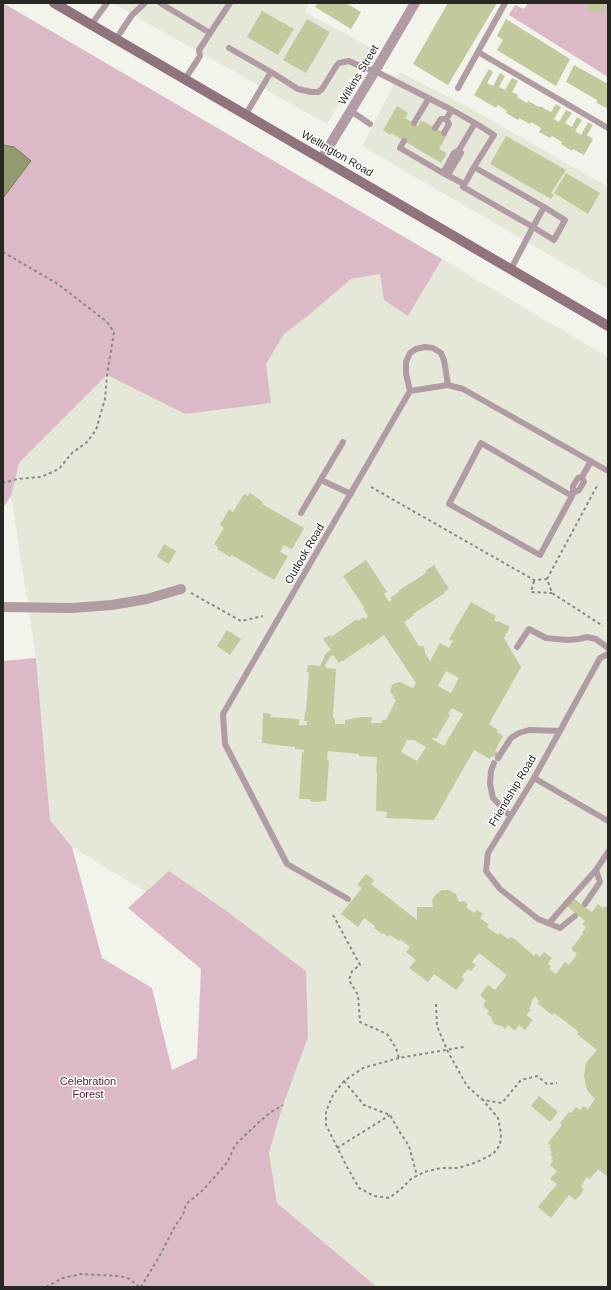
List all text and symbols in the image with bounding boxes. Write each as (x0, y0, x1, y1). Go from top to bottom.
street label: Wilkins Street (336, 43, 382, 107)
street label: Wellington Road (299, 128, 375, 180)
street label: Outlook Road (282, 522, 328, 586)
street label: Friendship Road (487, 753, 539, 829)
park label: Celebration Forest (60, 1075, 116, 1101)

